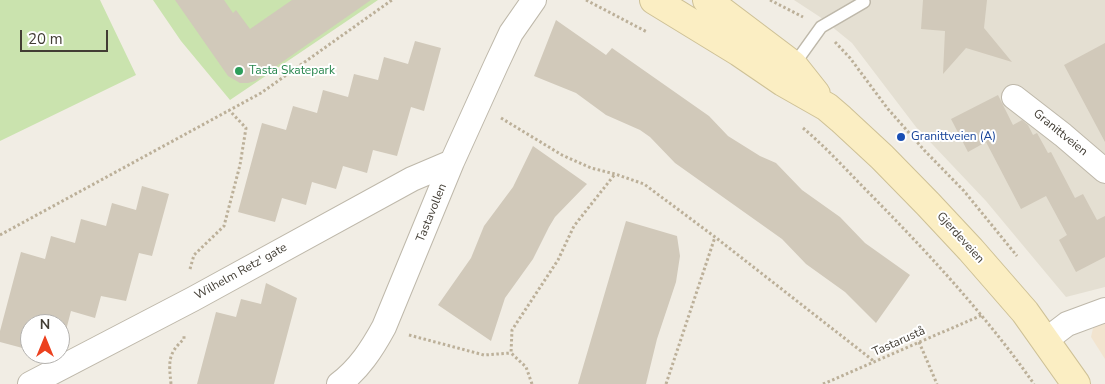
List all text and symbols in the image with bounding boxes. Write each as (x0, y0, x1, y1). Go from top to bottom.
scale bar (22, 20, 110, 52)
text: 20 m (28, 29, 63, 49)
place label: Tasta Skatepark (249, 64, 335, 78)
marker: Tasta Skatepark (233, 65, 245, 77)
street label: Granittveien (1030, 107, 1090, 159)
place label: Granittveien (A) (911, 130, 996, 144)
marker: Granittveien (A) (895, 131, 907, 143)
street label: Tastavollen (414, 182, 450, 244)
street label: Gjerdeveien (933, 209, 987, 267)
street label: Wilhelm Retz' gate (192, 241, 290, 303)
north arrow (20, 314, 70, 364)
text: N (40, 315, 50, 334)
street label: Tastarustå (870, 324, 928, 360)

